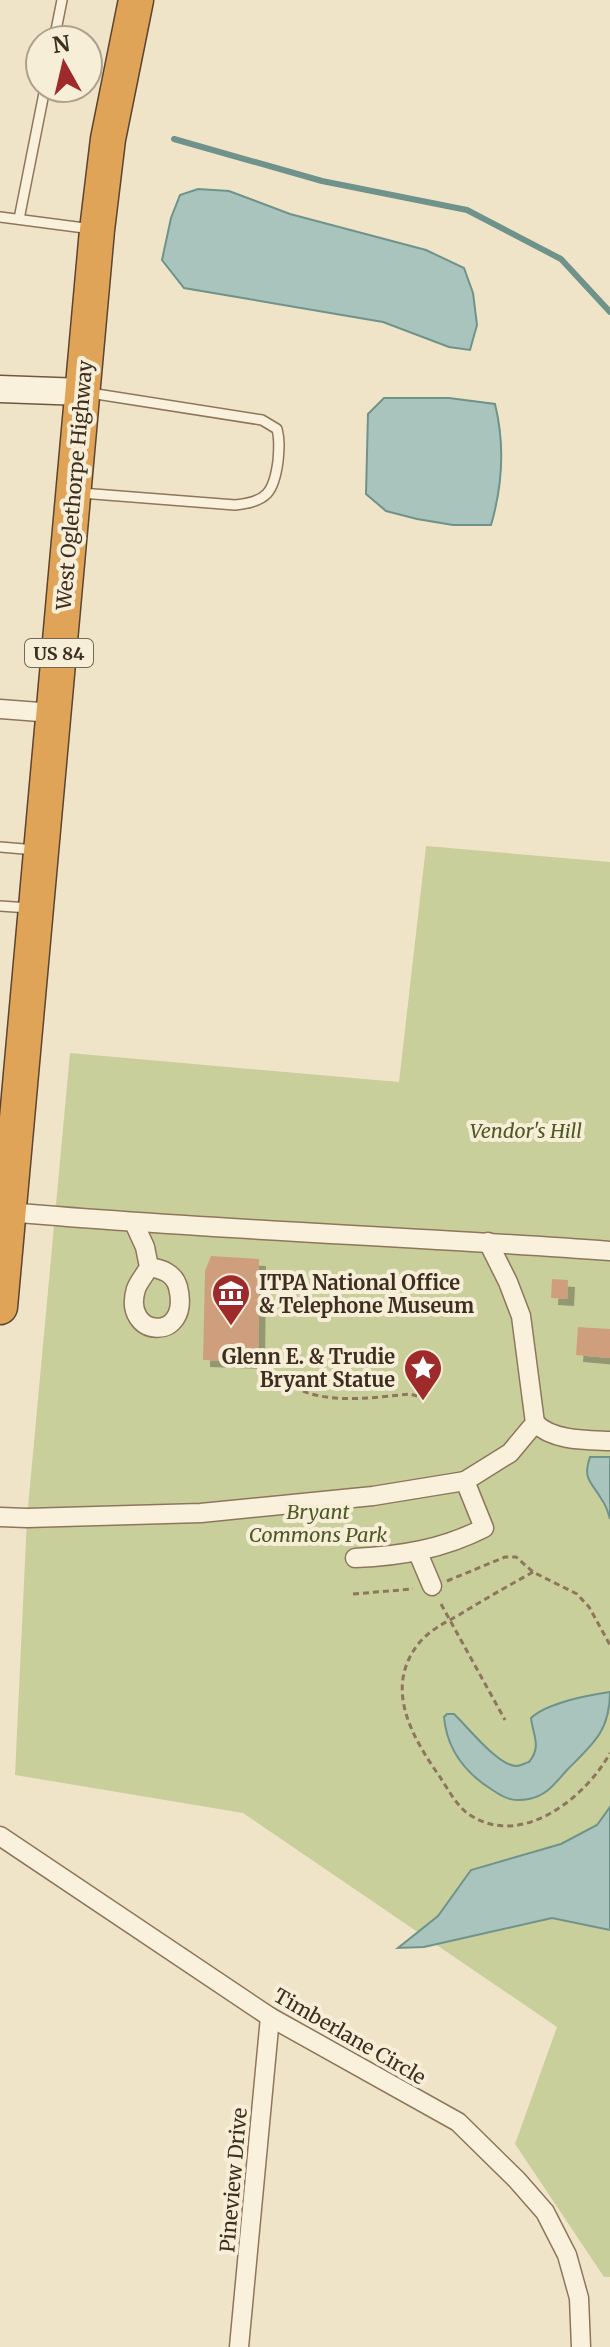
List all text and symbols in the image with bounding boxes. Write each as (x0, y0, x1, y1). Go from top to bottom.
north arrow (24, 24, 104, 104)
text: N (51, 29, 72, 59)
street label: West Oglethorpe Highway (51, 359, 97, 612)
road number: US 84 (25, 639, 93, 667)
park label: Vendor's Hill (470, 1118, 582, 1143)
place label: ITPA National Office & Telephone Museum (259, 1270, 474, 1318)
museum icon: ITPA National Office & Telephone Museum (210, 1272, 252, 1327)
place label: Glenn E. & Trudie Bryant Statue (222, 1344, 395, 1392)
place icon: Glenn E. & Trudie Bryant Statue (402, 1347, 444, 1402)
park label: Bryant Commons Park (249, 1499, 387, 1547)
street label: Timberlane Circle (270, 1982, 430, 2090)
street label: Pineview Drive (214, 2107, 252, 2253)

